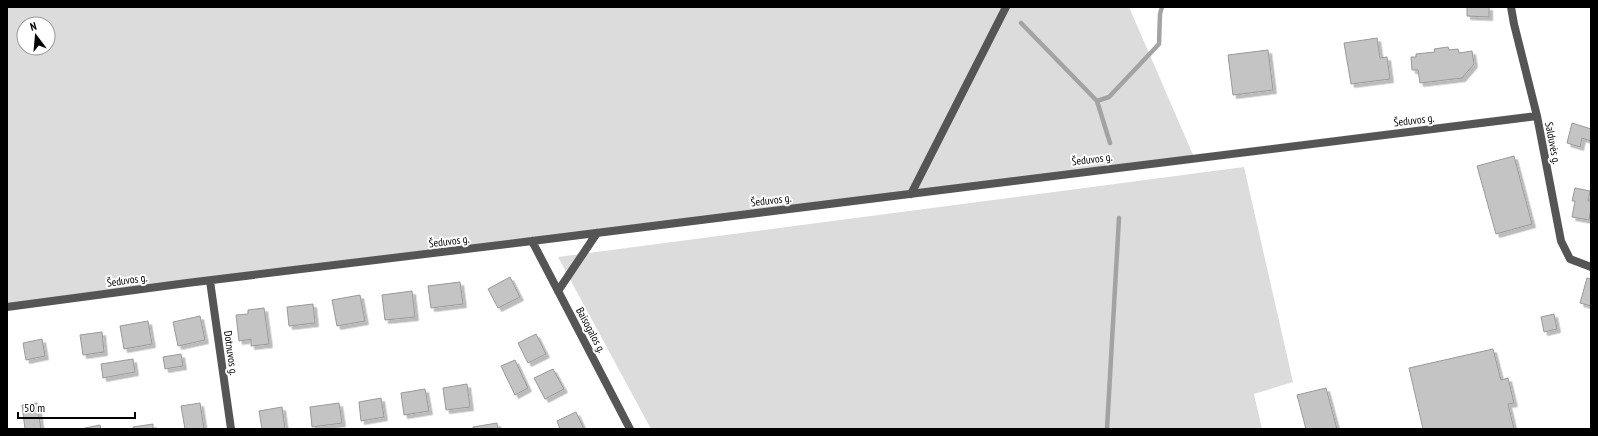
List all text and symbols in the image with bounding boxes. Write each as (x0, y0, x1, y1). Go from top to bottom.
north arrow (16, 16, 56, 56)
text: N (28, 19, 38, 34)
street label: Šeduvos g. (1393, 111, 1435, 129)
street label: Salduvės g. (1542, 121, 1564, 165)
street label: Šeduvos g. (1071, 150, 1113, 168)
street label: Šeduvos g. (750, 191, 792, 209)
street label: Šeduvos g. (428, 232, 470, 250)
street label: Šeduvos g. (106, 270, 148, 290)
street label: Baisogalos g. (573, 305, 609, 355)
street label: Dotnuvos g. (221, 330, 241, 376)
scale bar (18, 394, 135, 420)
text: 50 m (24, 400, 45, 415)

